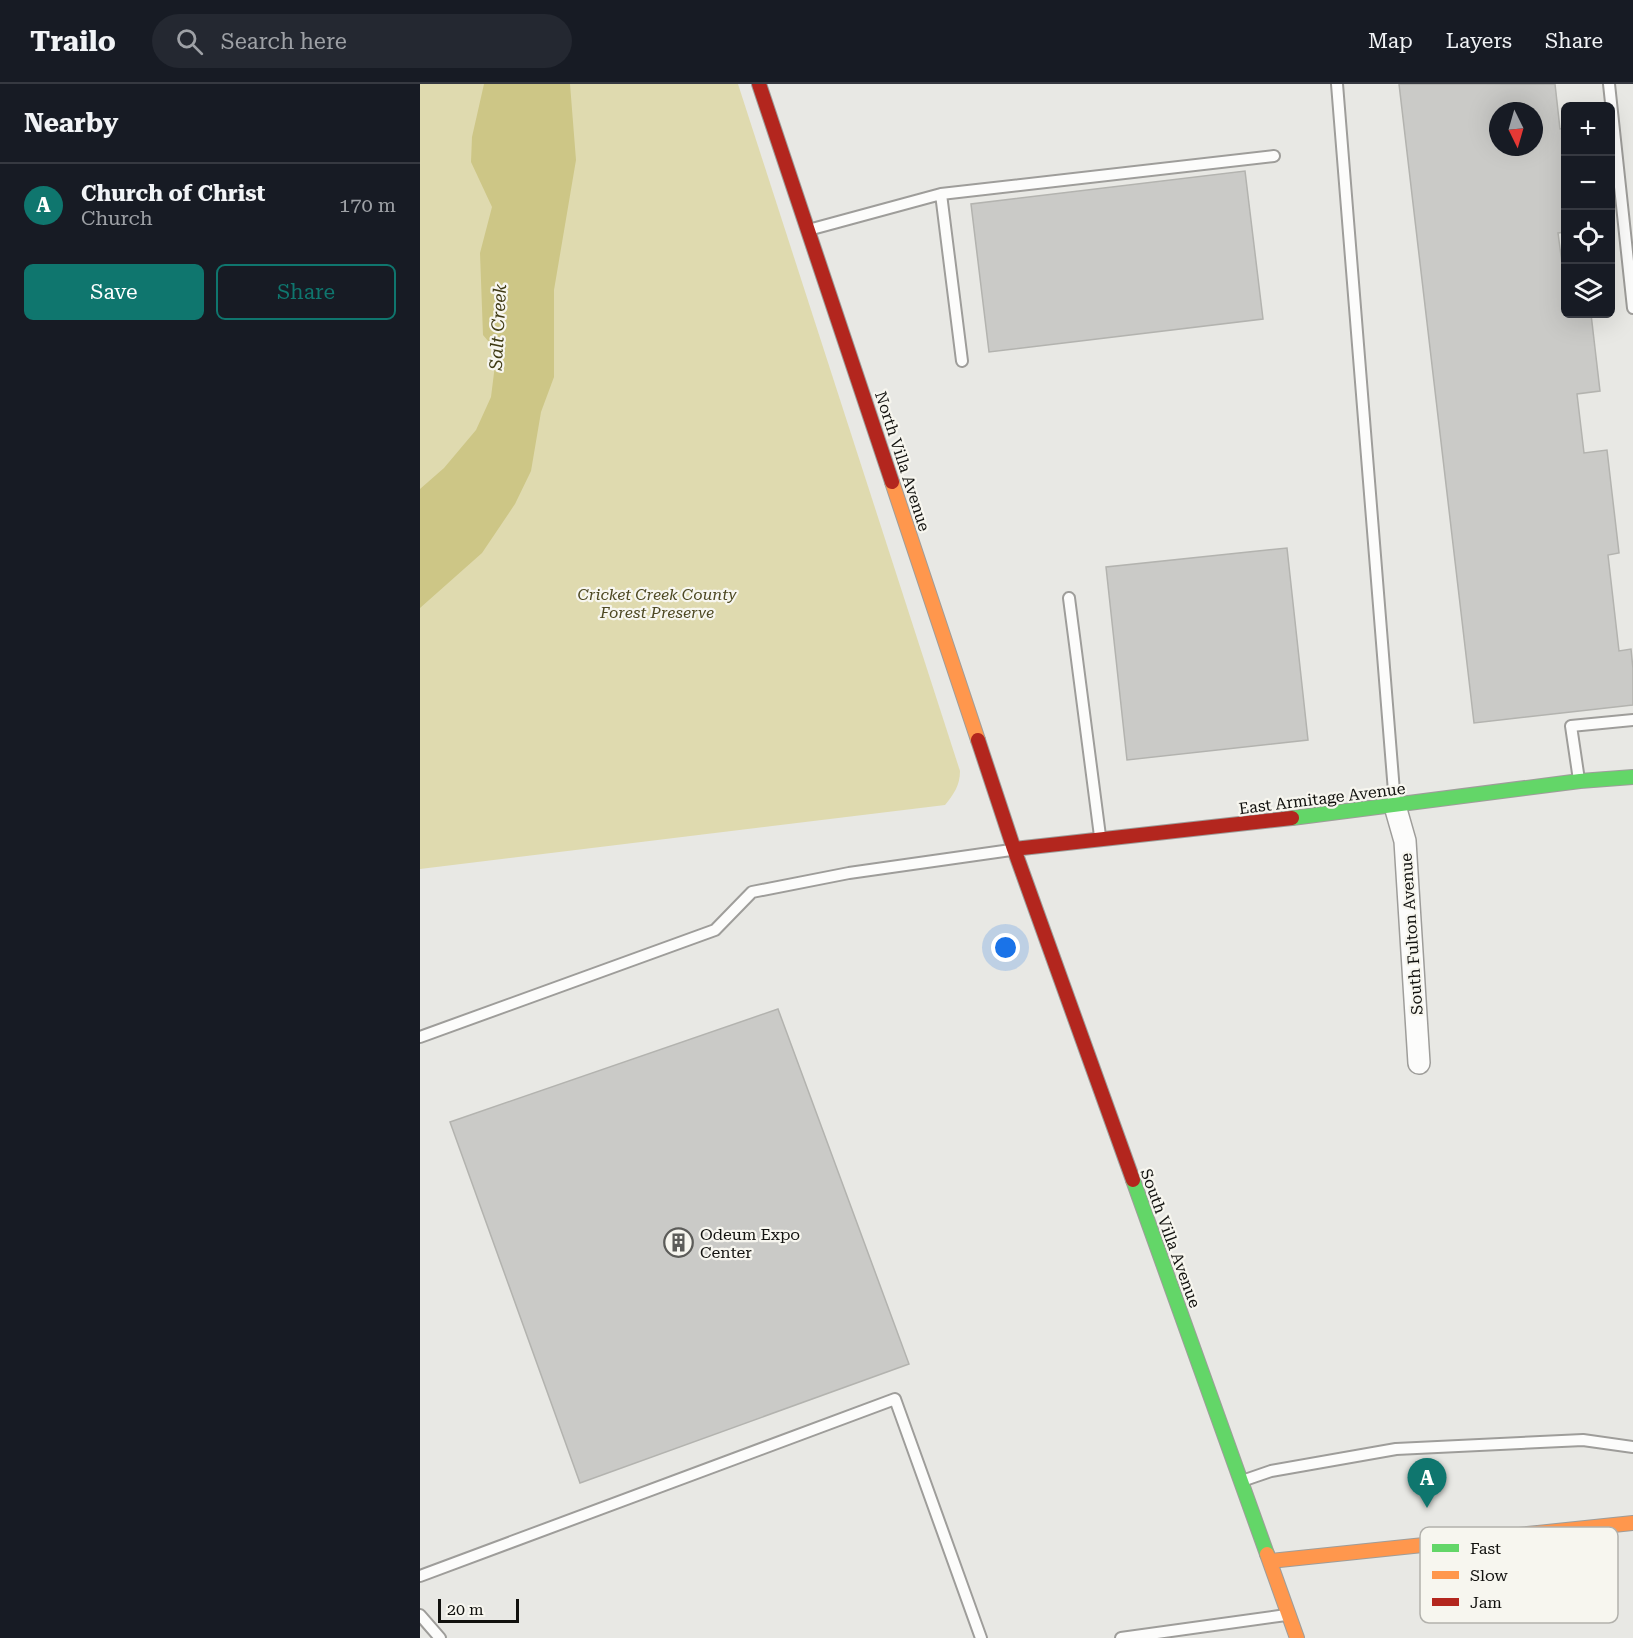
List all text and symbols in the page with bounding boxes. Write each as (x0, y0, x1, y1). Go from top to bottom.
search box (152, 14, 572, 68)
text: Trailo (30, 25, 116, 58)
icon: search (173, 25, 206, 58)
text: Search here (221, 29, 347, 54)
text: Map (1368, 29, 1413, 53)
text: Layers (1446, 29, 1512, 53)
text: Share (1545, 29, 1603, 53)
north arrow (1489, 102, 1543, 156)
map controls (1561, 102, 1615, 318)
button: + (1561, 102, 1615, 156)
text: Nearby (24, 108, 118, 138)
button: − (1561, 156, 1615, 210)
text: Church of Christ (81, 181, 265, 206)
text: A (36, 193, 51, 217)
text: 170 m (339, 193, 396, 217)
text: Church (81, 206, 153, 230)
button: locate (1561, 210, 1615, 264)
button: Save (24, 264, 204, 320)
button: Share (216, 264, 396, 320)
button: layers (1561, 264, 1615, 318)
water label: Salt Creek (485, 283, 510, 372)
street label: North Villa Avenue (871, 389, 934, 534)
park label: Cricket Creek County Forest Preserve (577, 585, 737, 622)
street label: East Armitage Avenue (1238, 779, 1407, 818)
street label: South Fulton Avenue (1396, 852, 1427, 1016)
your location (991, 933, 1020, 962)
street label: South Villa Avenue (1137, 1166, 1205, 1311)
place label: Odeum Expo Center (700, 1225, 800, 1262)
building icon: Odeum Expo Center (663, 1227, 695, 1259)
pin: A (1408, 1458, 1446, 1508)
legend (1420, 1527, 1618, 1623)
text: Fast (1470, 1539, 1501, 1558)
text: Slow (1470, 1566, 1508, 1585)
text: Jam (1470, 1593, 1502, 1612)
scale bar (438, 1596, 519, 1624)
text: 20 m (447, 1600, 484, 1619)

